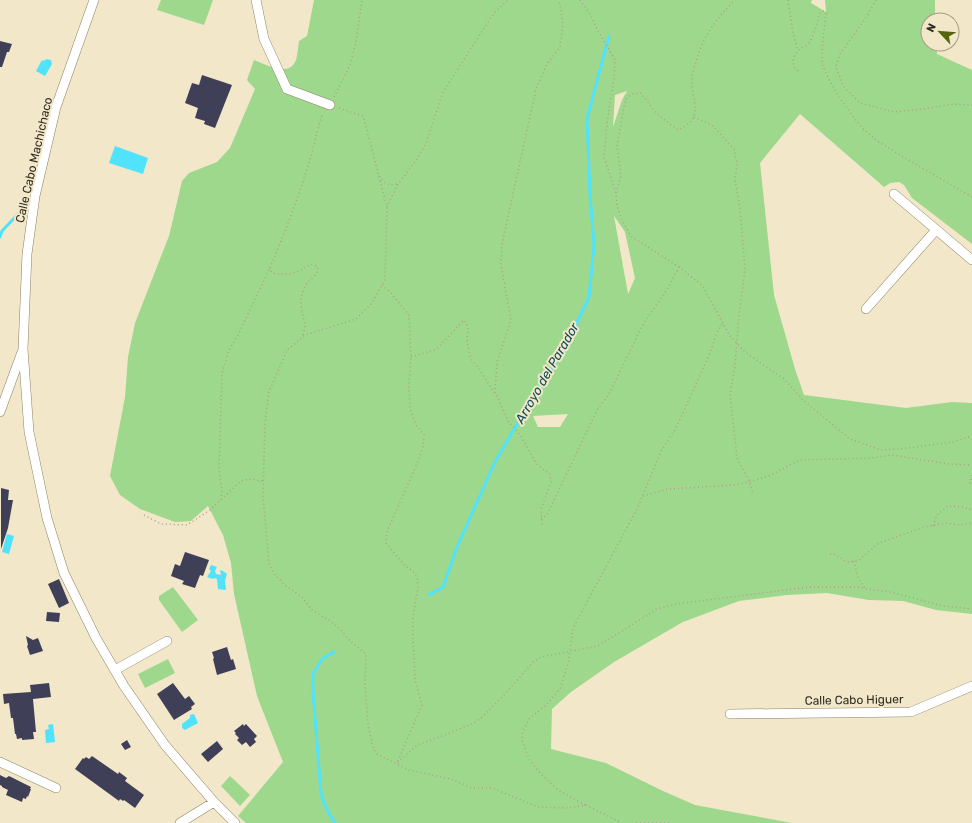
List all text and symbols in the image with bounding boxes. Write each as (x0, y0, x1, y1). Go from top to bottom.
north arrow (920, 12, 960, 52)
text: N (924, 21, 939, 34)
street label: Calle Cabo Machichaco (13, 96, 55, 224)
water label: Arroyo del Parador (512, 319, 582, 427)
street label: Calle Cabo Higuer (804, 692, 904, 708)

